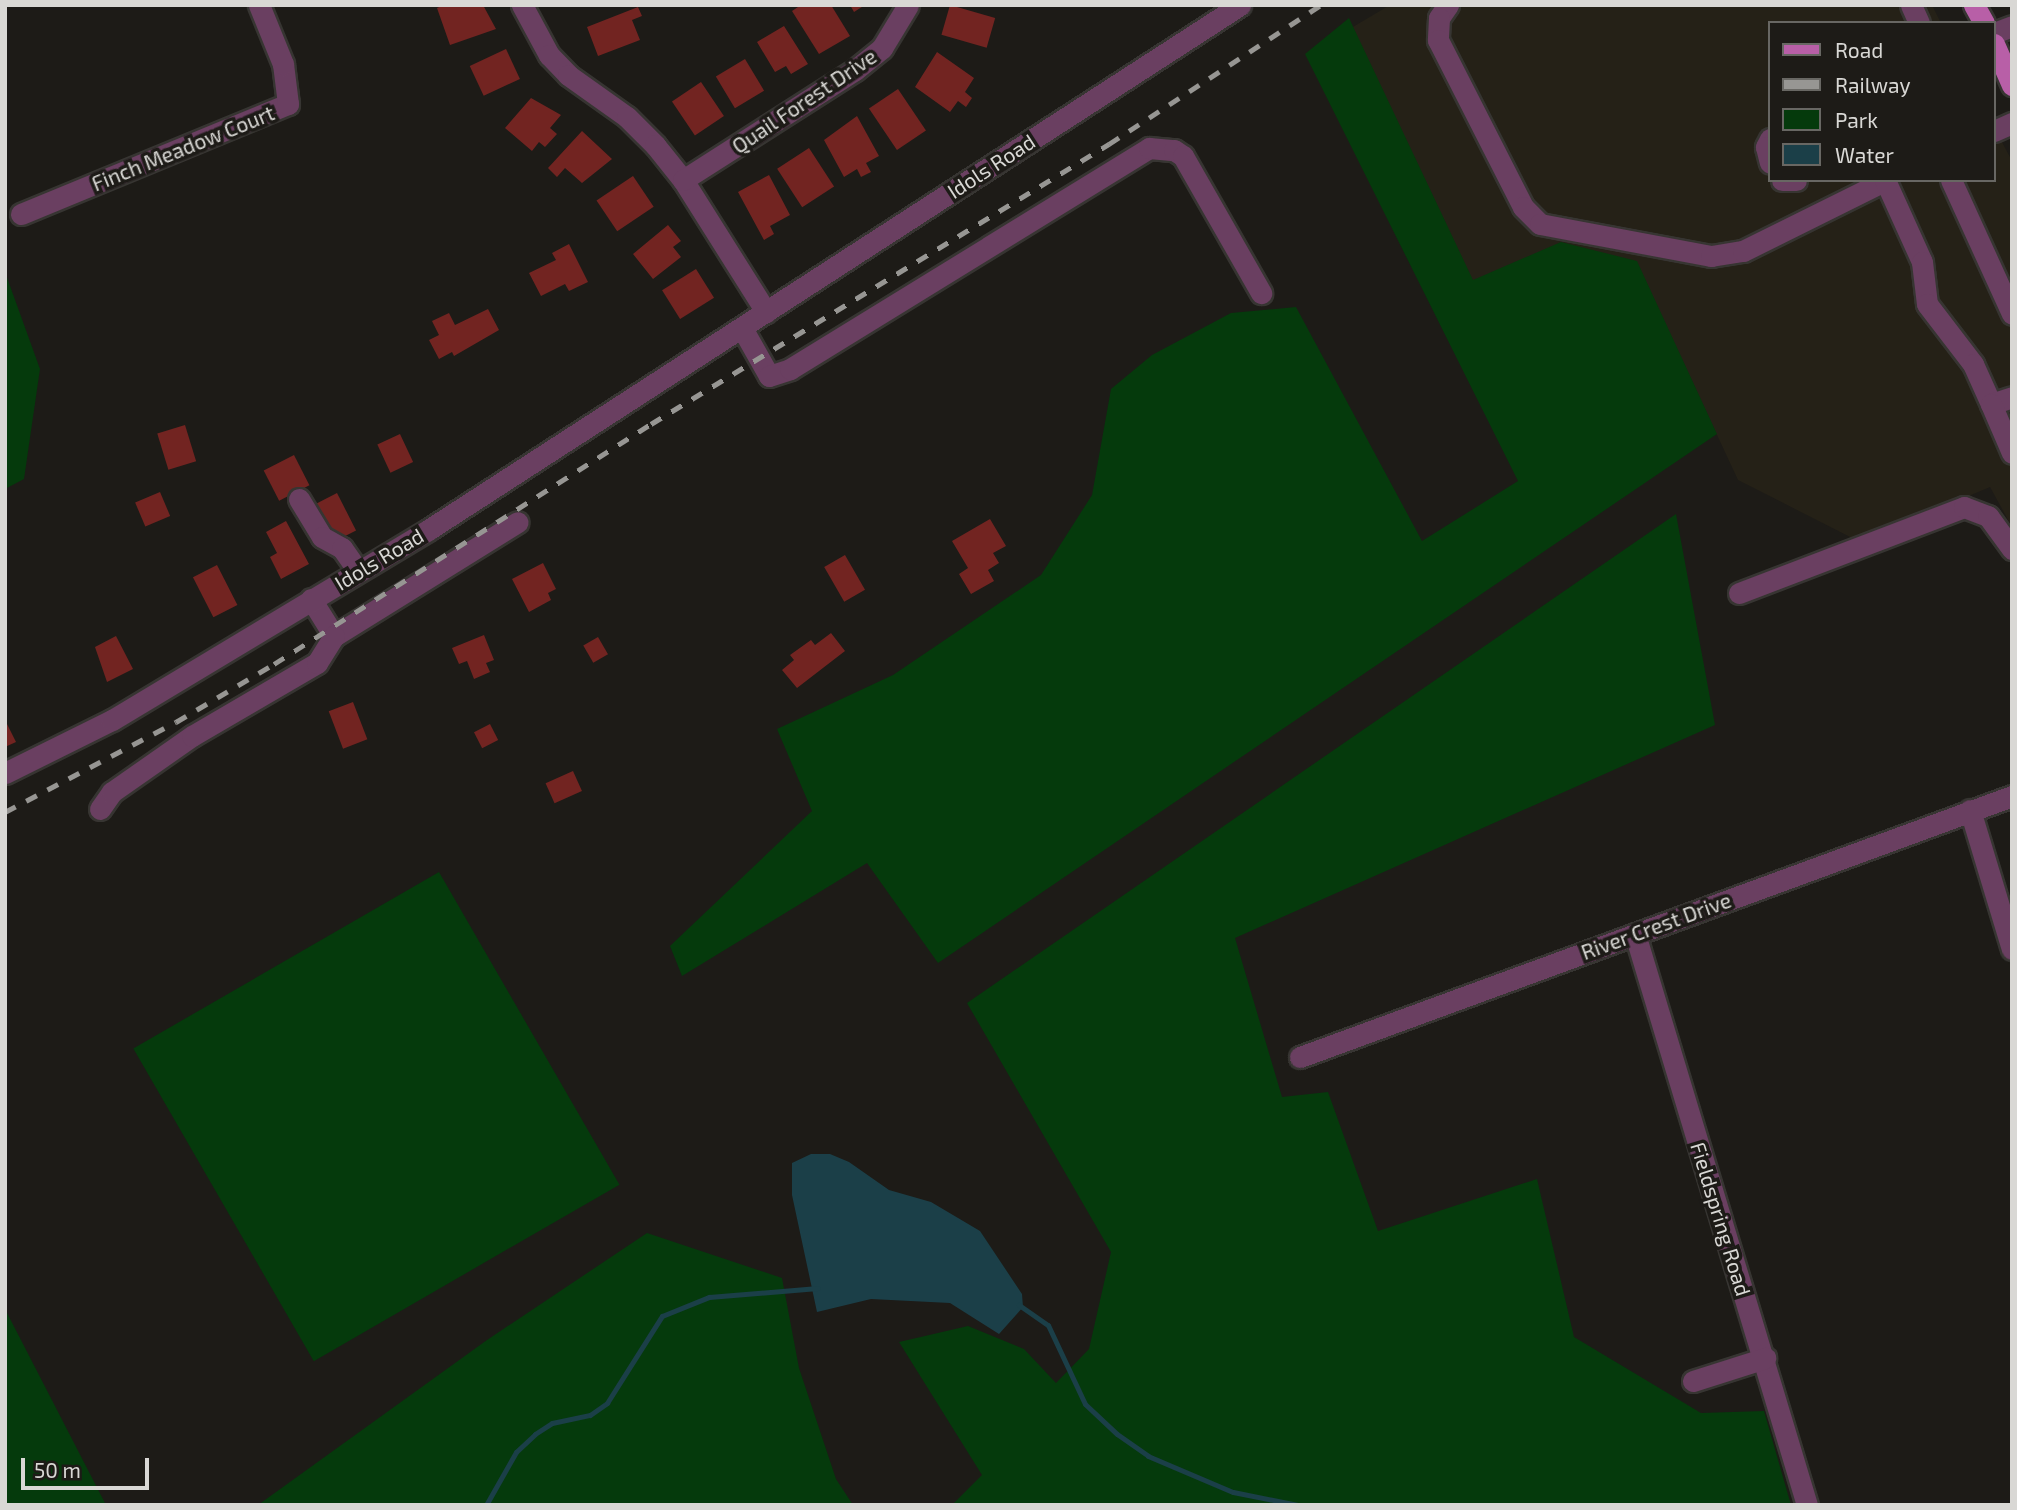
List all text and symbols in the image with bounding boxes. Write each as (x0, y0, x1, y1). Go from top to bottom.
legend (1769, 21, 1996, 182)
text: Road (1835, 37, 1883, 62)
street label: Quail Forest Drive (727, 43, 881, 159)
text: Railway (1835, 72, 1911, 97)
street label: Finch Meadow Court (88, 100, 278, 196)
text: Park (1835, 107, 1878, 132)
street label: Idols Road (942, 128, 1040, 204)
text: Water (1835, 142, 1894, 167)
street label: Idols Road (330, 523, 428, 595)
street label: River Crest Drive (1577, 887, 1735, 965)
street label: Fieldspring Road (1686, 1139, 1756, 1299)
scale bar (24, 1444, 152, 1488)
text: 50 m (34, 1457, 81, 1482)

